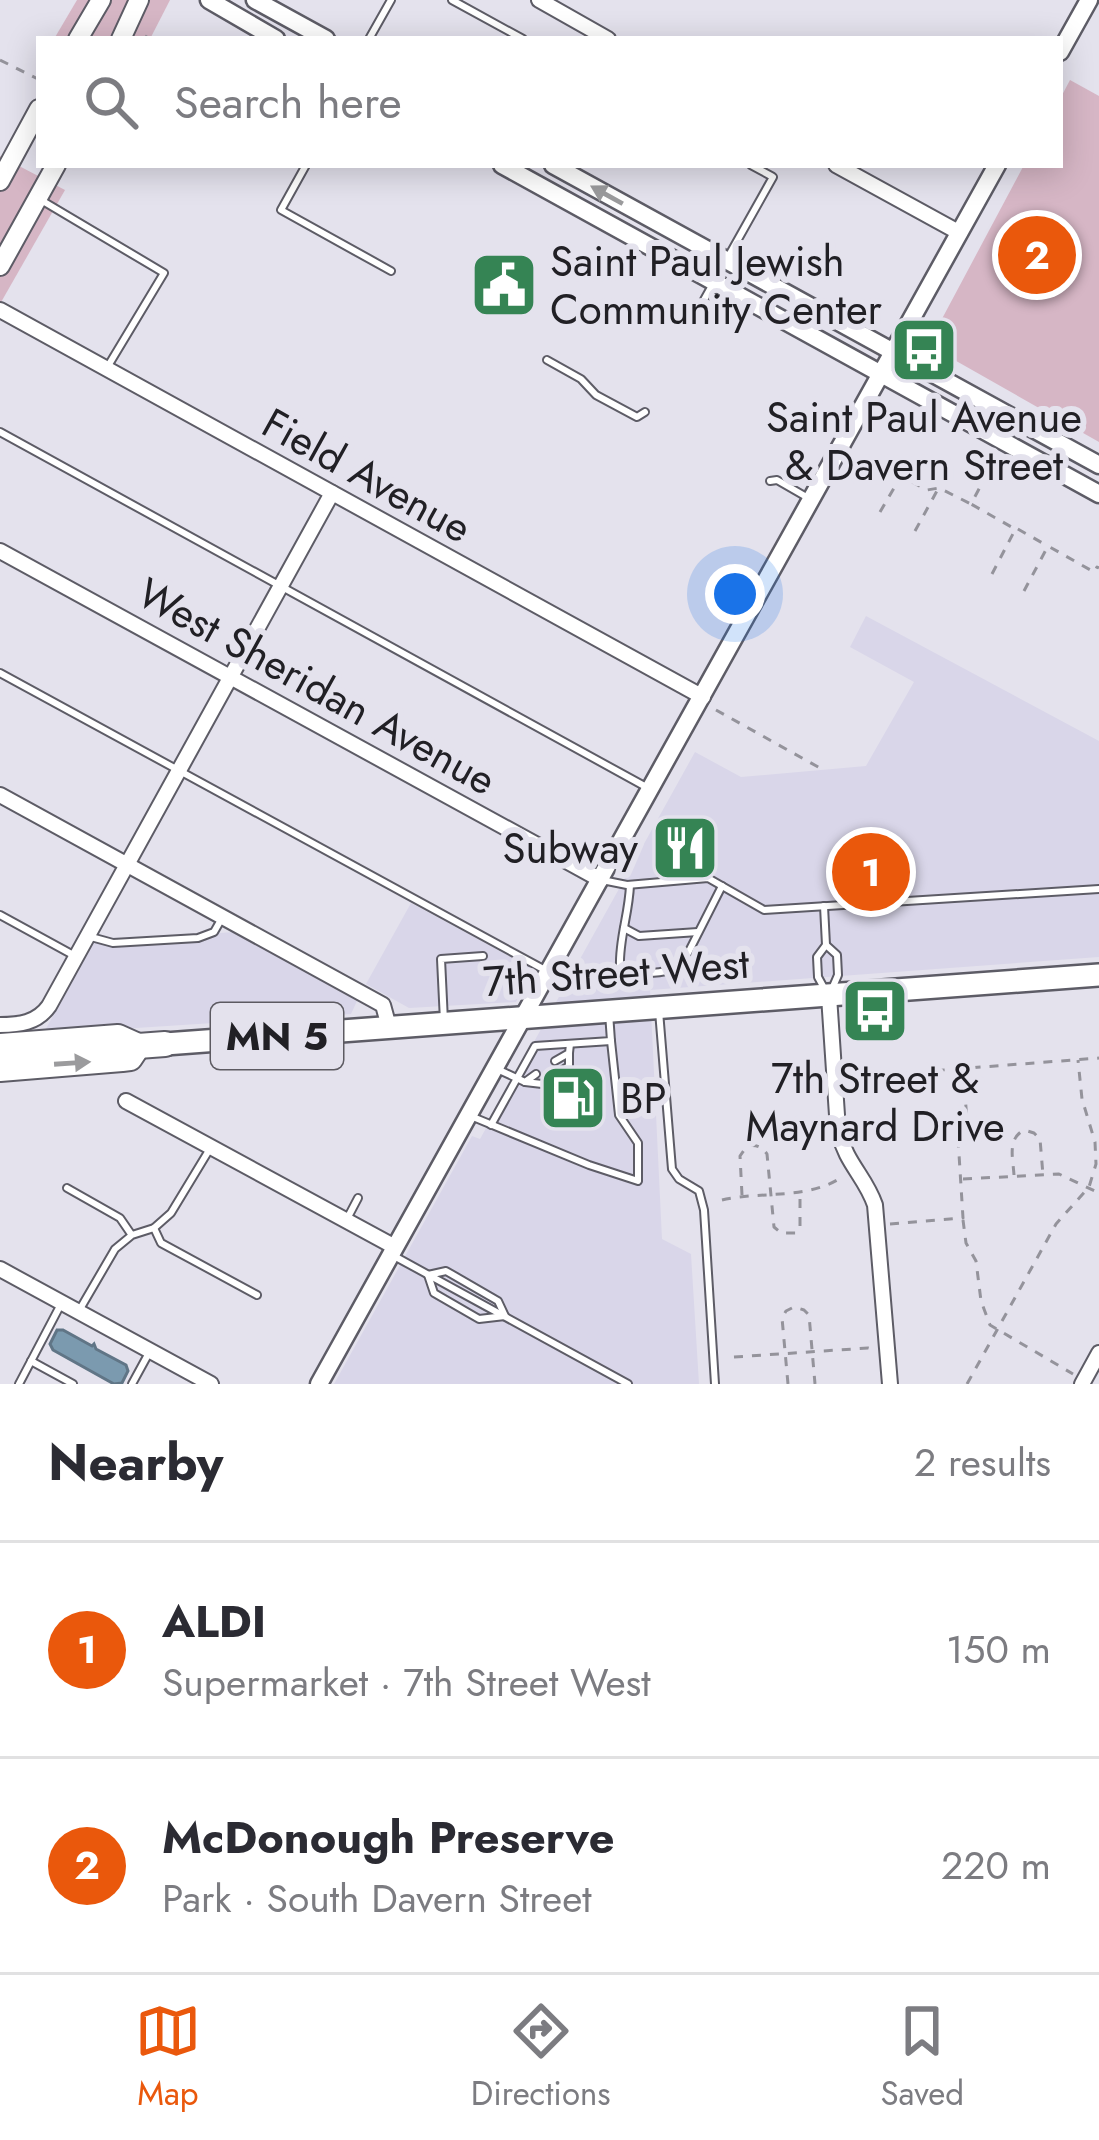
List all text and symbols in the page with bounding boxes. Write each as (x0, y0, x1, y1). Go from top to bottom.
search box (36, 36, 1063, 168)
icon: search (78, 69, 144, 135)
text: Search here (174, 70, 402, 135)
one-way arrow (590, 185, 624, 206)
pin: 2 (998, 210, 1076, 300)
place label: Saint Paul Jewish Community Center (550, 231, 883, 340)
public building icon: Saint Paul Jewish Community Center (469, 250, 539, 320)
bus stop icon: Saint Paul Avenue & Davern Street (889, 315, 959, 385)
place label: Saint Paul Avenue & Davern Street (766, 387, 1082, 496)
street label: Field Avenue (251, 393, 482, 558)
street label: West Sheridan Avenue (127, 563, 507, 810)
your location (705, 564, 765, 624)
restaurant icon: Subway (650, 813, 720, 883)
place label: Subway (503, 818, 639, 879)
pin: 1 (832, 827, 910, 917)
street label: 7th Street West (481, 933, 751, 1012)
bus stop icon: 7th Street & Maynard Drive (840, 976, 910, 1046)
road number: MN 5 (211, 1003, 343, 1069)
place label: 7th Street & Maynard Drive (745, 1048, 1005, 1157)
one-way arrow (54, 1053, 91, 1072)
fuel station icon: BP (538, 1063, 608, 1133)
place label: BP (620, 1068, 666, 1129)
text: Nearby (48, 1425, 223, 1499)
text: 2 results (914, 1434, 1051, 1491)
text: ALDI (162, 1589, 266, 1654)
text: 1 (77, 1621, 97, 1678)
text: 150 m (946, 1621, 1051, 1678)
text: Supermarket · 7th Street West (162, 1654, 651, 1711)
text: McDonough Preserve (162, 1805, 614, 1870)
text: 2 (74, 1837, 100, 1894)
text: 220 m (941, 1837, 1051, 1894)
text: Park · South Davern Street (162, 1870, 592, 1927)
tab: Map (135, 1998, 201, 2117)
tab: Directions (471, 1998, 611, 2117)
tab: Saved (880, 1998, 964, 2117)

